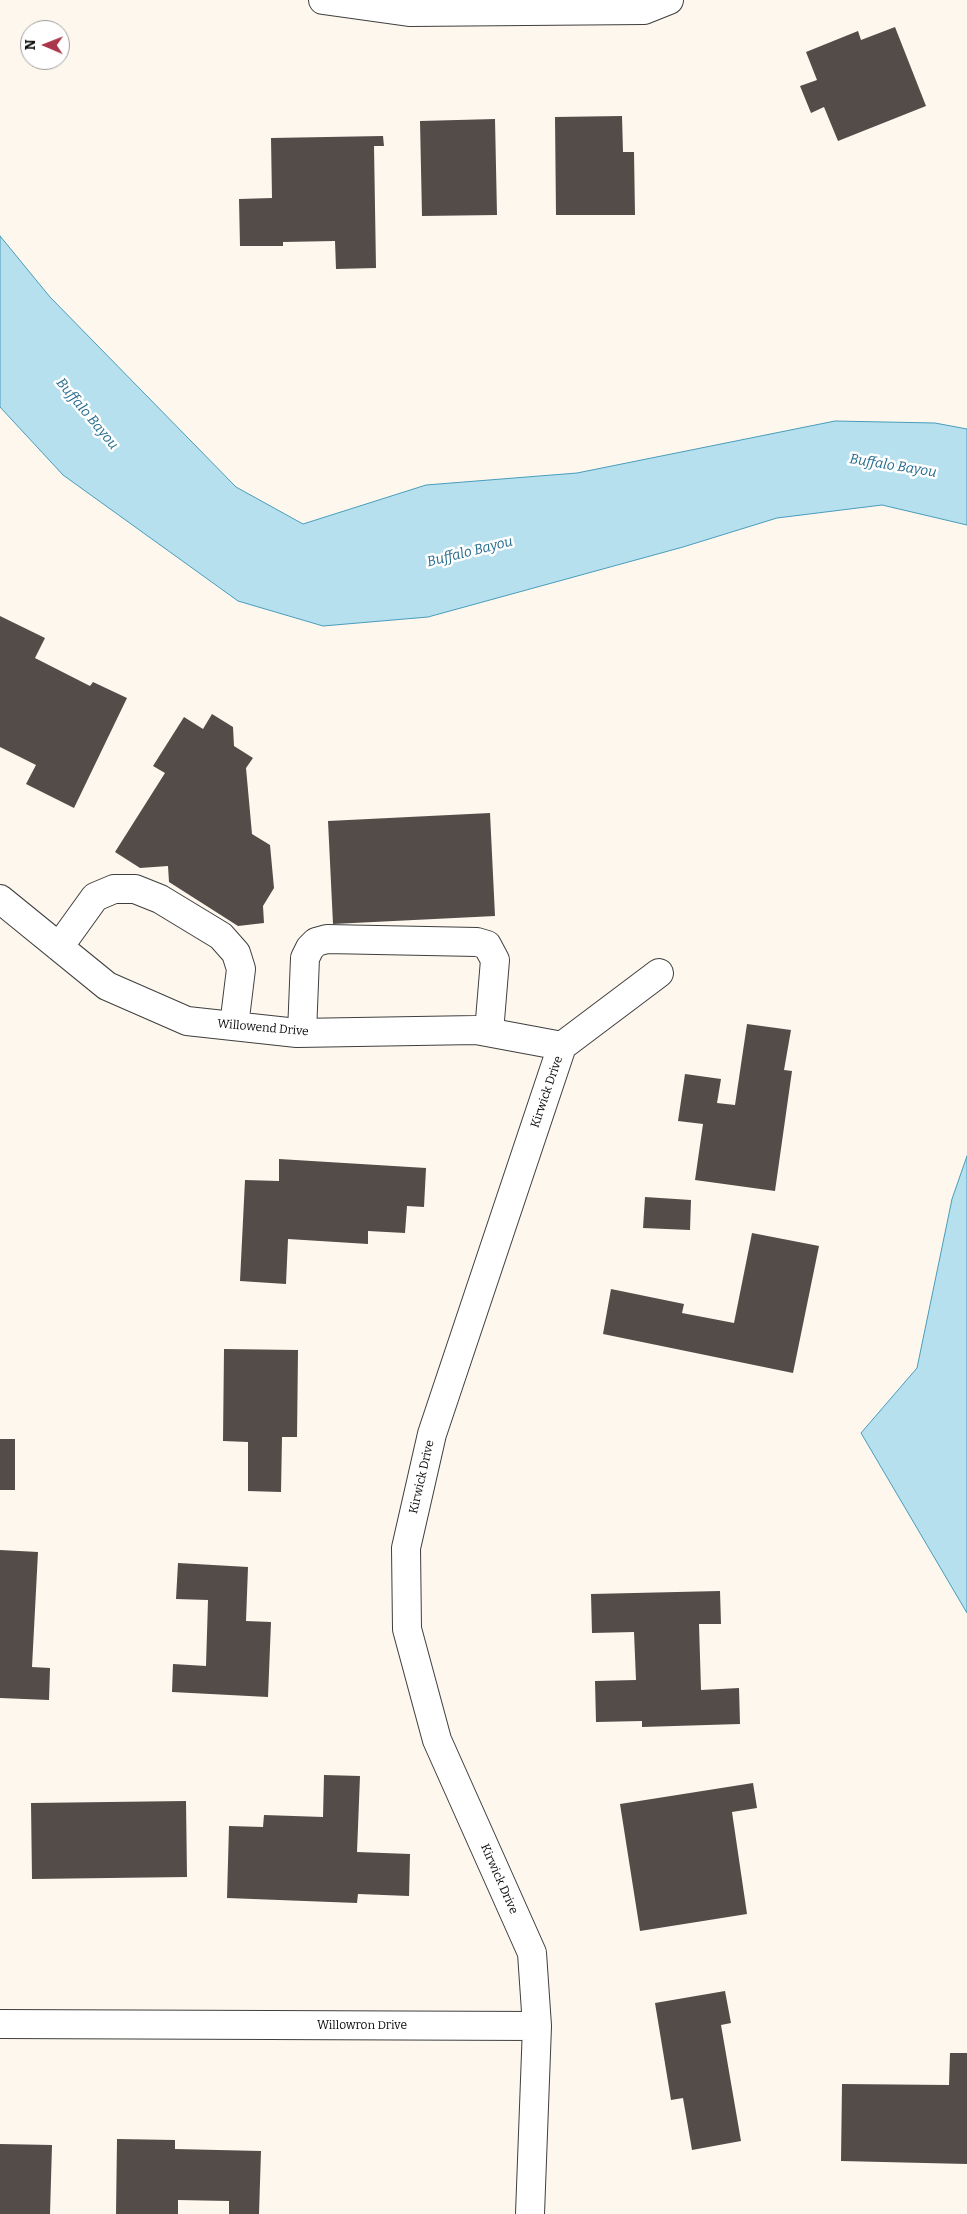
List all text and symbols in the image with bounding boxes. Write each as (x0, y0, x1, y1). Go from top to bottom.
north arrow (20, 20, 70, 70)
text: N (22, 39, 39, 50)
water label: Buffalo Bayou (52, 375, 122, 453)
water label: Buffalo Bayou (848, 451, 938, 481)
water label: Buffalo Bayou (425, 533, 515, 571)
street label: Willowend Drive (217, 1017, 309, 1039)
street label: Kirwick Drive (528, 1054, 566, 1130)
street label: Kirwick Drive (407, 1439, 437, 1515)
street label: Kirwick Drive (477, 1842, 521, 1916)
street label: Willowron Drive (317, 2019, 407, 2033)

